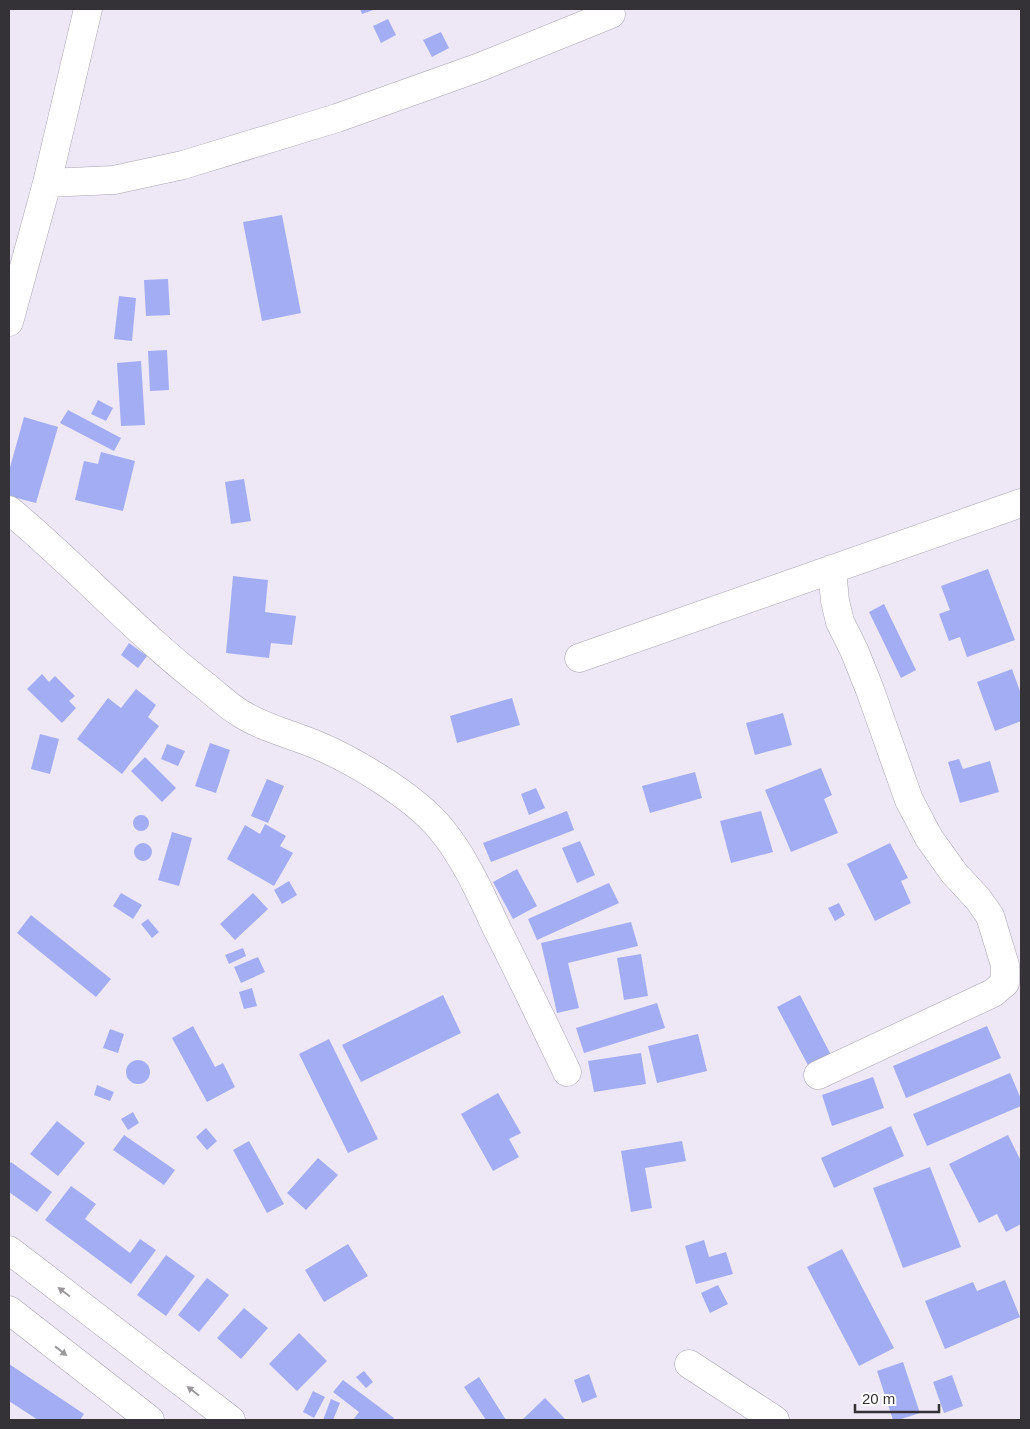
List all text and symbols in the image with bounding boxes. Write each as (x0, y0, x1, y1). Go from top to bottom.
one-way arrow (57, 1287, 71, 1297)
one-way arrow (54, 1345, 67, 1356)
scale bar (855, 1382, 939, 1414)
one-way arrow (187, 1385, 200, 1396)
text: 20 m (862, 1390, 895, 1407)

